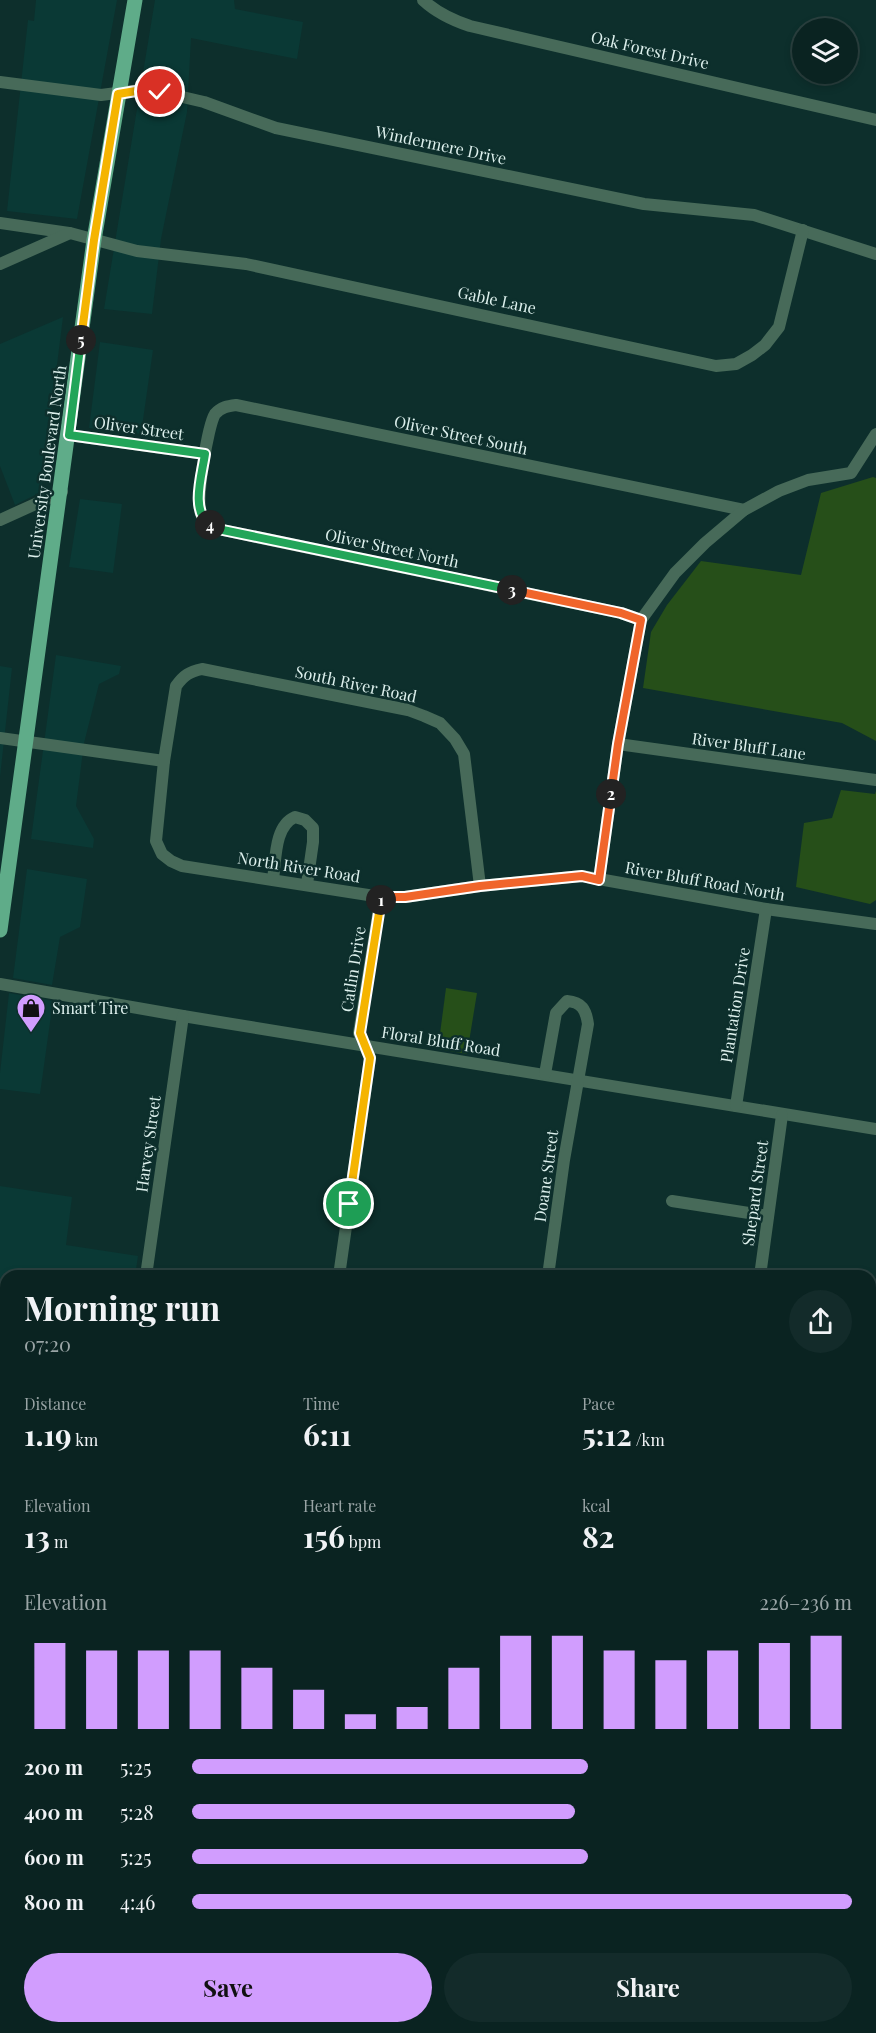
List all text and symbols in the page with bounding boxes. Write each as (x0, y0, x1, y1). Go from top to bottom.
map controls (792, 18, 858, 84)
button: layers (792, 18, 858, 84)
street label: Oak Forest Drive (589, 26, 711, 73)
pin (134, 66, 185, 117)
icon: check (143, 75, 176, 108)
street label: Windermere Drive (373, 120, 508, 169)
street label: Gable Lane (456, 281, 538, 318)
pin: 5 (66, 325, 96, 355)
text: 5 (77, 329, 85, 350)
street label: University Boulevard North (23, 363, 71, 560)
street label: Oliver Street South (392, 410, 530, 459)
street label: Oliver Street (93, 411, 186, 444)
pin: 4 (195, 510, 225, 540)
text: 4 (206, 514, 214, 535)
street label: Oliver Street North (323, 523, 461, 572)
pin: 3 (497, 575, 527, 605)
text: 3 (508, 579, 516, 600)
street label: South River Road (293, 660, 419, 707)
street label: River Bluff Lane (691, 727, 807, 764)
pin: 2 (596, 779, 626, 809)
text: 2 (607, 783, 615, 804)
street label: North River Road (236, 846, 362, 887)
street label: River Bluff Road North (623, 856, 787, 905)
pin: 1 (366, 885, 396, 915)
text: 1 (378, 889, 384, 910)
street label: Catlin Drive (335, 925, 370, 1013)
street label: Plantation Drive (715, 946, 754, 1064)
shop icon: Smart Tire (15, 992, 47, 1034)
place label: Smart Tire (52, 997, 128, 1018)
street label: Floral Bluff Road (380, 1021, 502, 1060)
street label: Harvey Street (130, 1094, 165, 1194)
street label: Doane Street (529, 1128, 562, 1223)
street label: Shepard Street (737, 1138, 772, 1247)
pin (323, 1178, 374, 1229)
icon: arrive (332, 1187, 365, 1220)
text: Morning run (24, 1285, 220, 1329)
button: share (789, 1290, 852, 1353)
text: 07:20 (24, 1330, 71, 1357)
text: Distance (24, 1393, 86, 1414)
text: Time (303, 1393, 340, 1414)
text: Pace (582, 1393, 615, 1414)
text: 1.19 (24, 1414, 72, 1454)
text: 6:11 (303, 1414, 352, 1454)
text: 5:12 (582, 1414, 632, 1454)
text: km (72, 1429, 98, 1450)
text: /km (632, 1429, 665, 1450)
text: Elevation (24, 1495, 91, 1516)
text: Heart rate (303, 1495, 376, 1516)
text: kcal (582, 1495, 611, 1516)
text: 13 (24, 1516, 50, 1556)
text: 156 (303, 1516, 345, 1556)
text: 82 (582, 1516, 615, 1556)
text: m (50, 1531, 68, 1552)
text: bpm (345, 1531, 381, 1552)
text: Elevation (24, 1588, 107, 1615)
text: 226–236 m (759, 1588, 852, 1615)
text: 200 m (24, 1753, 83, 1780)
text: 5:25 (120, 1753, 152, 1780)
text: 400 m (24, 1798, 83, 1825)
text: 5:28 (120, 1798, 154, 1825)
text: 600 m (24, 1843, 84, 1870)
text: 5:25 (120, 1843, 152, 1870)
text: 800 m (24, 1888, 84, 1915)
text: 4:46 (120, 1888, 155, 1915)
button: Save (24, 1953, 432, 2022)
button: Share (444, 1953, 852, 2022)

